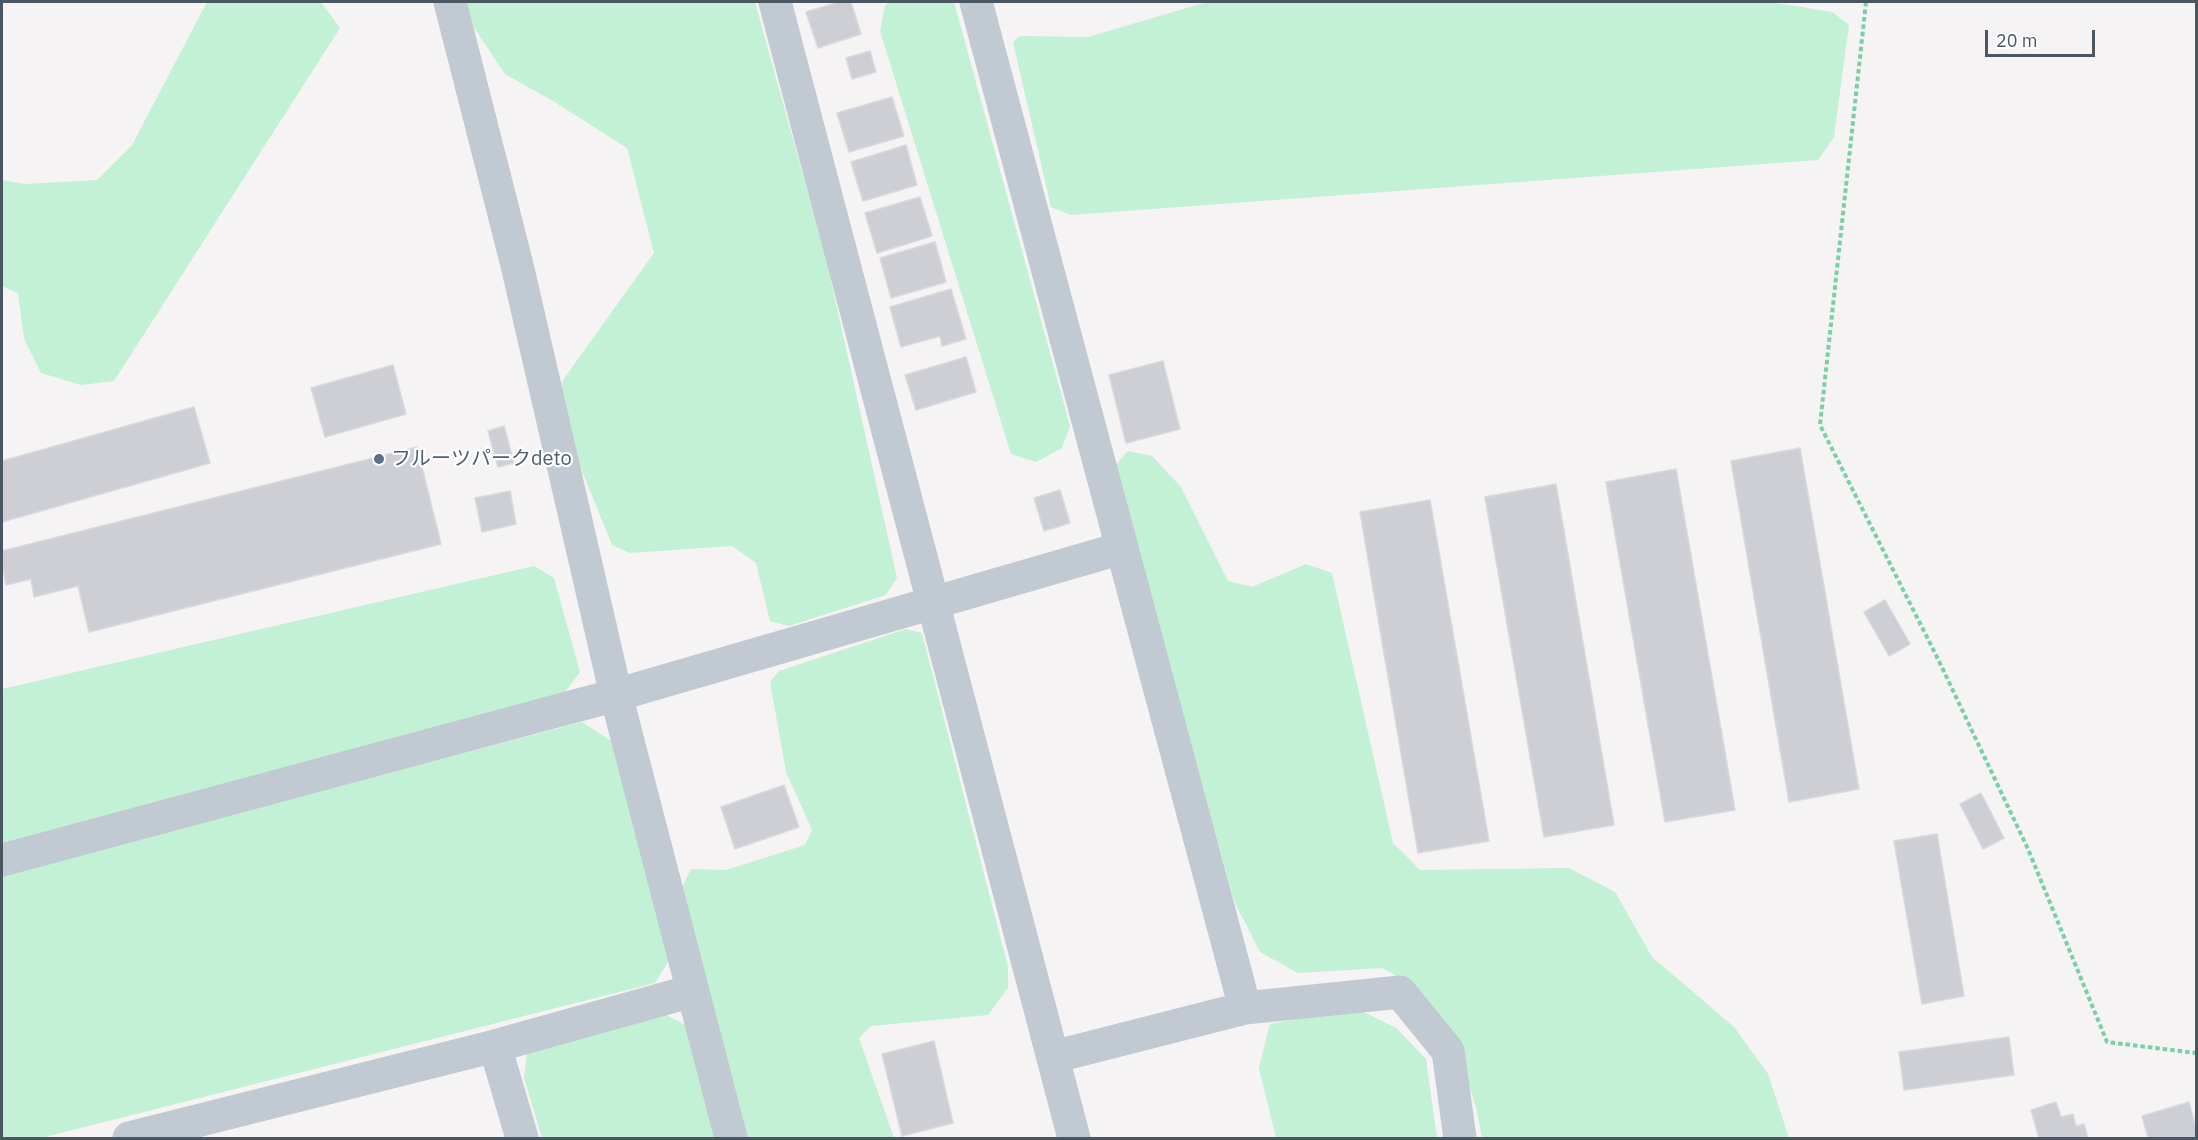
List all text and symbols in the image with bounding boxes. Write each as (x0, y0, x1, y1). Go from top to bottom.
scale bar (1988, 18, 2098, 56)
text: 20 m (1996, 29, 2038, 52)
place label: フルーツパークdeto (391, 447, 572, 471)
marker: フルーツパークdeto (372, 452, 386, 466)

